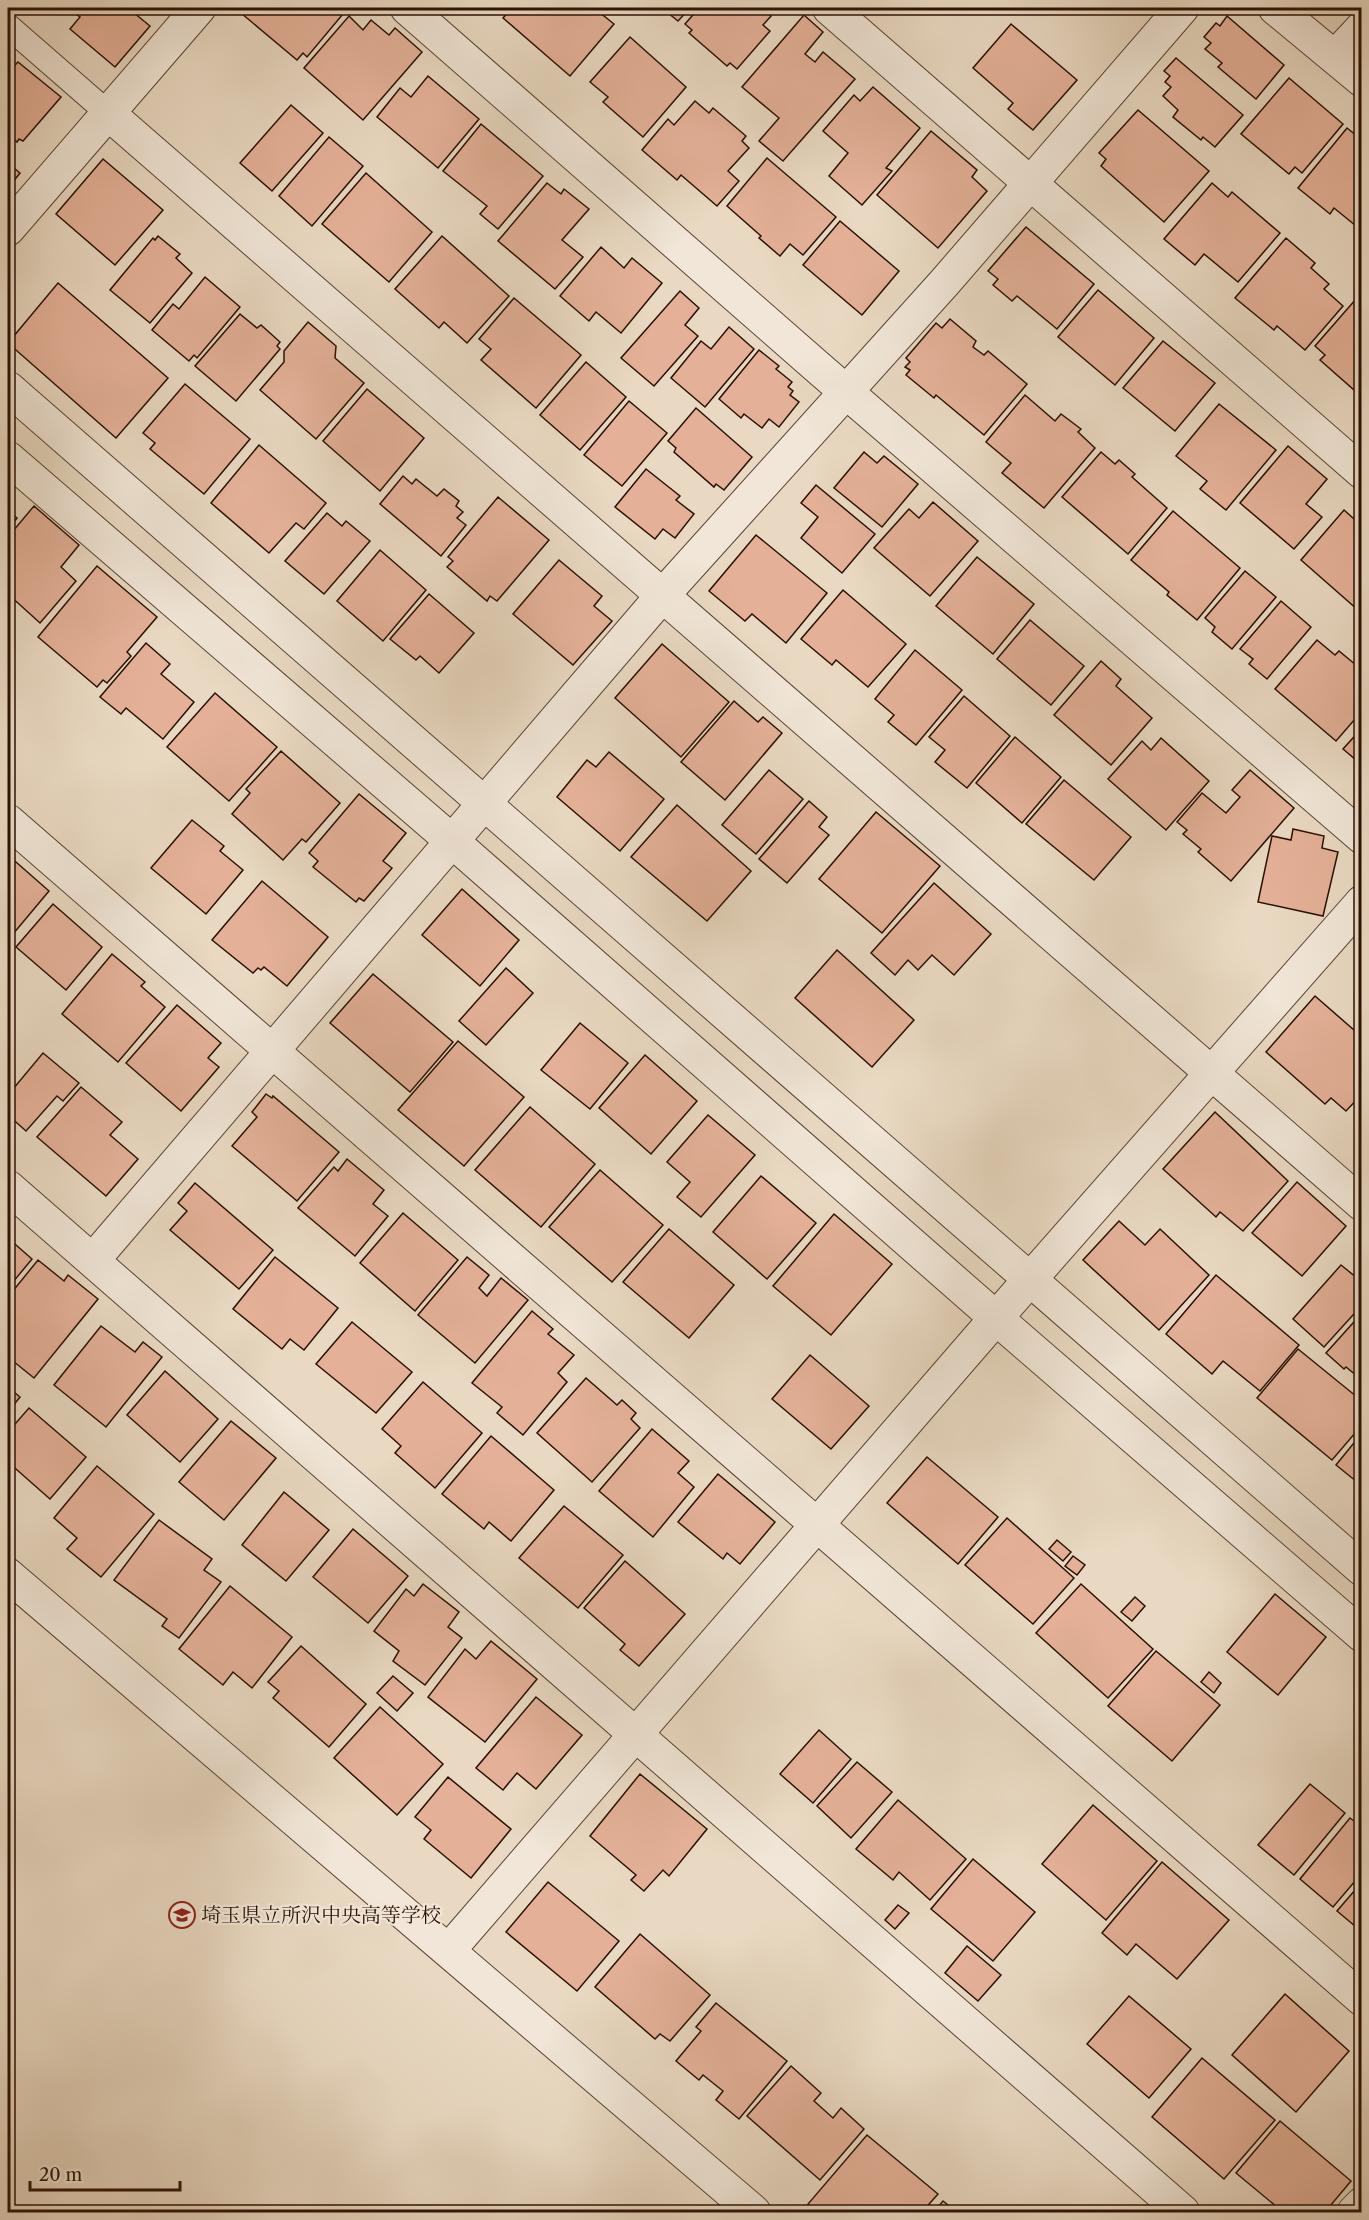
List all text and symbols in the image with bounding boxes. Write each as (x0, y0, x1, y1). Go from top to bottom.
school or university icon: 埼玉県立所沢中央高等学校 (167, 1900, 197, 1930)
place label: 埼玉県立所沢中央高等学校 (201, 1903, 441, 1927)
scale bar (30, 2154, 180, 2192)
text: 20 m (39, 2164, 83, 2186)

